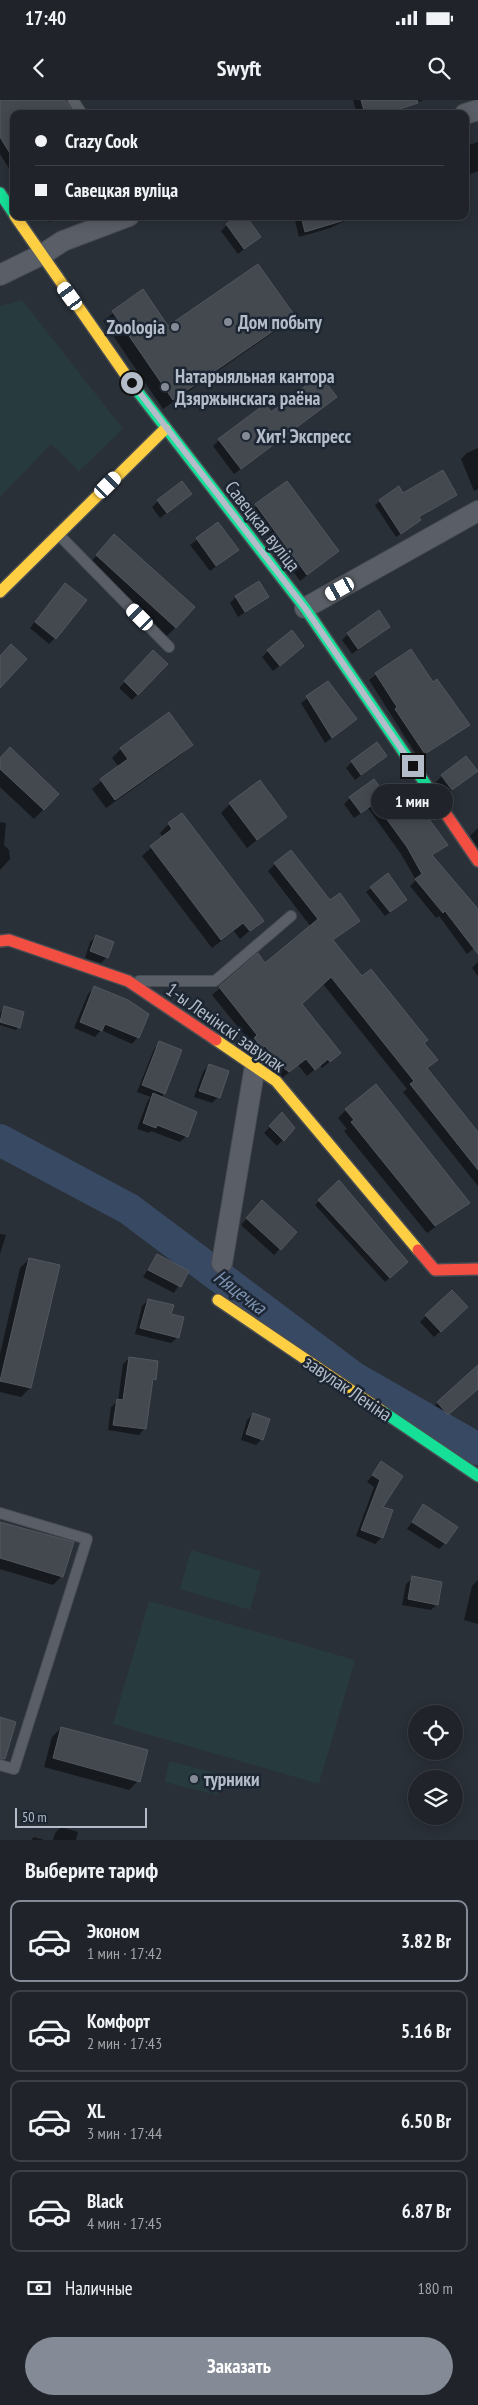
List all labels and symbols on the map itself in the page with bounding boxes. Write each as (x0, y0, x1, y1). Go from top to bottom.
car (55, 279, 84, 313)
place label: Дом побыту (238, 310, 322, 334)
place label: Zoologia (107, 315, 165, 339)
marker: Дом побыту (222, 316, 234, 328)
marker: Zoologia (169, 321, 181, 333)
place label: Натарыяльная кантора Дзяржынскага раёна (175, 364, 335, 410)
route start (121, 372, 143, 394)
marker: Натарыяльная кантора Дзяржынскага раёна (159, 381, 171, 393)
place label: Хит! Экспресс (256, 424, 351, 448)
marker: Хит! Экспресс (240, 430, 252, 442)
car (92, 469, 123, 501)
street label: Савецкая вуліца (220, 476, 306, 576)
car (323, 575, 356, 603)
car (124, 601, 155, 633)
route end (402, 755, 424, 777)
callout: 1 мин (372, 784, 454, 818)
street label: 1-ы Ленінскі завулак (162, 977, 291, 1077)
water label: Няцечка (209, 1264, 272, 1321)
street label: завулак Леніна (299, 1350, 397, 1426)
place label: турники (204, 1767, 260, 1791)
marker: турники (188, 1773, 200, 1785)
scale bar (15, 1805, 148, 1828)

